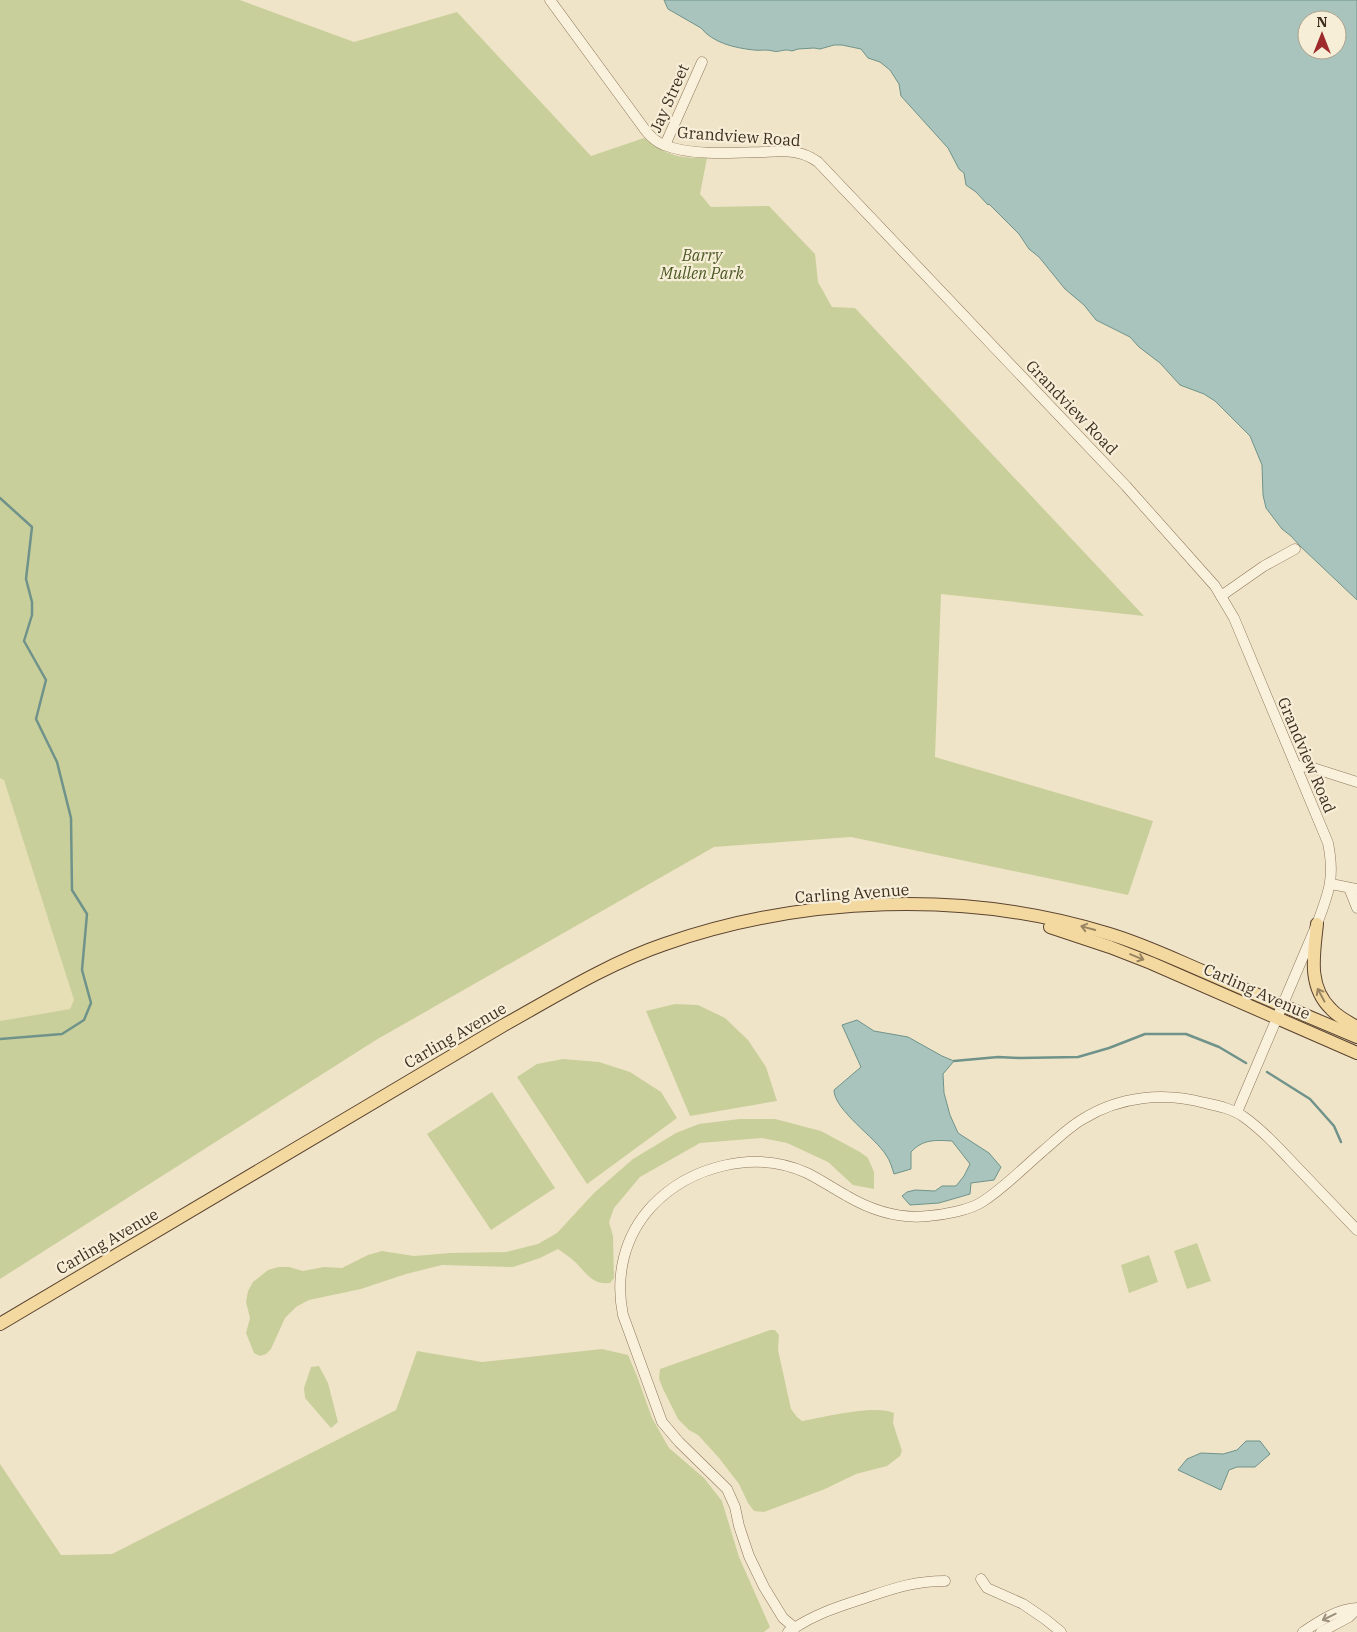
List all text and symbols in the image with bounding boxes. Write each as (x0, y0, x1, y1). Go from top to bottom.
north arrow (1297, 10, 1347, 60)
text: N (1316, 13, 1328, 31)
street label: Jay Street (645, 60, 693, 135)
street label: Grandview Road (677, 122, 802, 150)
park label: Barry Mullen Park (659, 245, 744, 283)
street label: Grandview Road (1022, 356, 1122, 459)
street label: Grandview Road (1274, 694, 1340, 816)
street label: Carling Avenue (794, 879, 910, 907)
one-way arrow (1081, 923, 1097, 932)
one-way arrow (1129, 953, 1144, 963)
street label: Carling Avenue (1201, 959, 1313, 1023)
one-way arrow (1316, 988, 1326, 1003)
street label: Carling Avenue (400, 998, 510, 1072)
street label: Carling Avenue (52, 1204, 162, 1278)
one-way arrow (1322, 1613, 1337, 1622)

